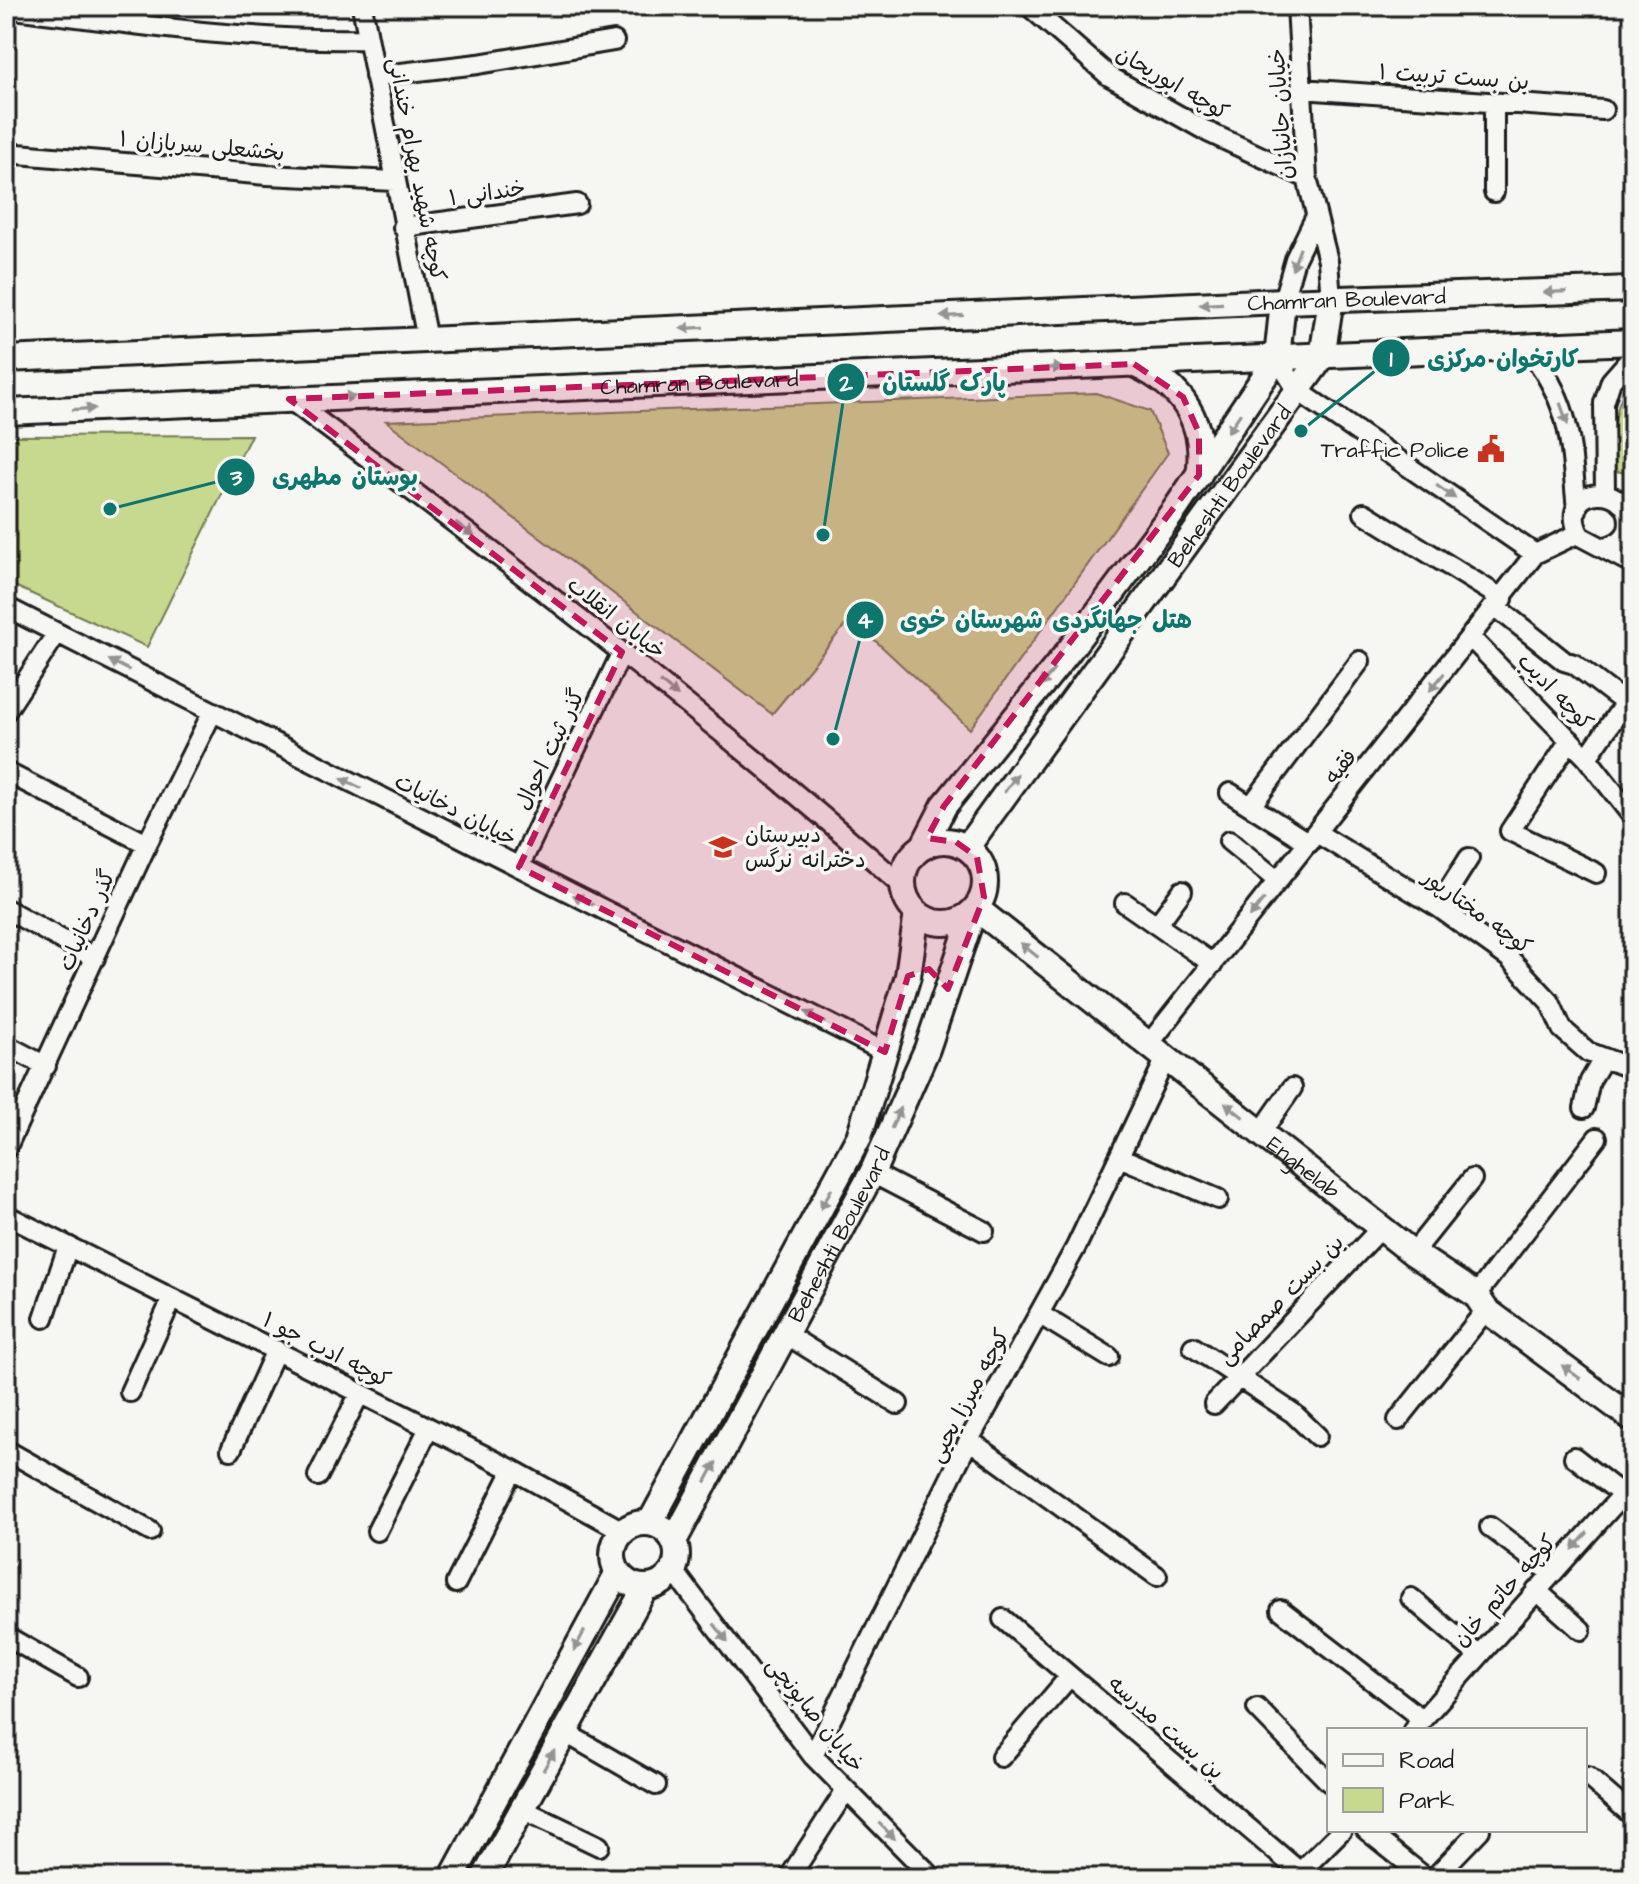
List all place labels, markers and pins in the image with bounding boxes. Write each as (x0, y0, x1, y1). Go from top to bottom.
callout: کارتخوان مرکزی (1371, 334, 1595, 382)
callout: پارک گلستان (826, 358, 1022, 406)
public building icon: Traffic Police (1476, 434, 1506, 464)
place label: Traffic Police (1321, 435, 1469, 466)
callout: بوستان مطهری (216, 453, 434, 501)
callout: هتل جهانگردی شهرستان خوی (845, 596, 1208, 644)
place label: دبیرستان دخترانه نرگس (745, 820, 866, 876)
school or university icon: دبیرستان دخترانه نرگس (708, 832, 738, 862)

